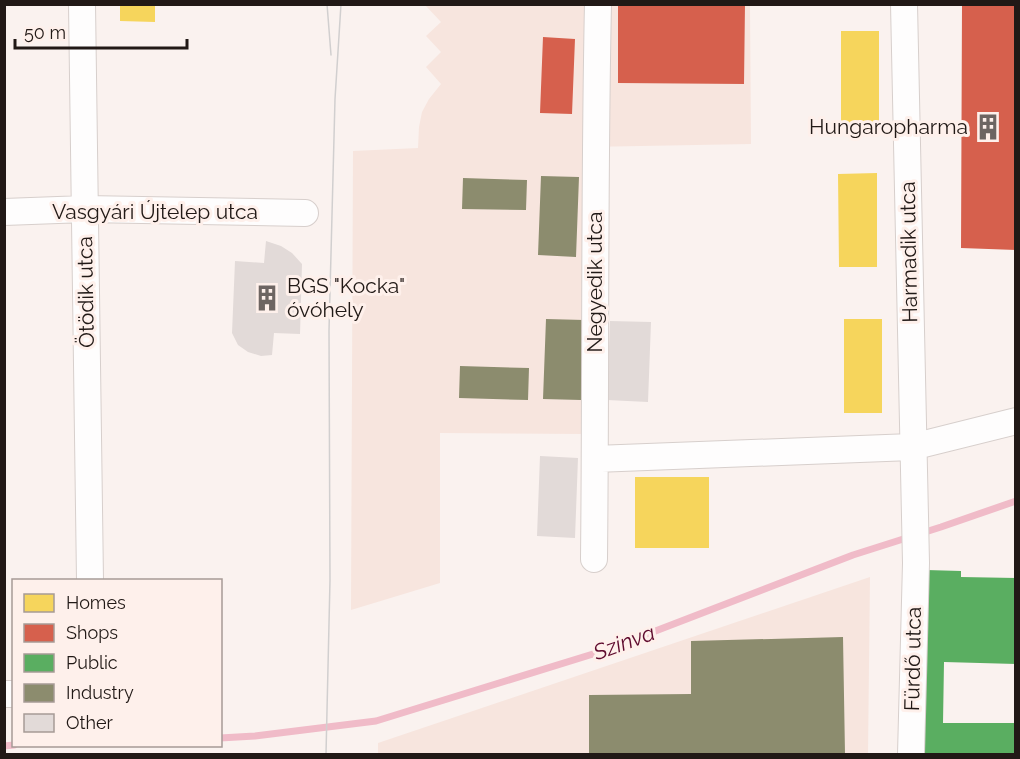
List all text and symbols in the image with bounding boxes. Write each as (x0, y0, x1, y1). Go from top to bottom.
scale bar (15, 12, 188, 50)
text: 50 m (24, 22, 66, 43)
building icon: Hungaropharma (973, 112, 1003, 142)
place label: Hungaropharma (809, 114, 968, 139)
street label: Harmadik utca (895, 181, 922, 323)
street label: Vasgyári Újtelep utca (52, 199, 258, 224)
street label: Negyedik utca (582, 211, 607, 353)
street label: Ötödik utca (72, 236, 99, 348)
place label: BGS "Kocka" óvóhely (287, 273, 405, 322)
building icon: BGS "Kocka" óvóhely (252, 283, 282, 313)
legend (12, 579, 222, 747)
text: Homes (66, 592, 126, 613)
street label: Fürdő utca (899, 607, 926, 711)
water label: Szinva (589, 619, 658, 665)
text: Shops (66, 622, 118, 643)
text: Public (66, 652, 118, 673)
text: Industry (66, 682, 134, 703)
text: Other (66, 712, 114, 733)

